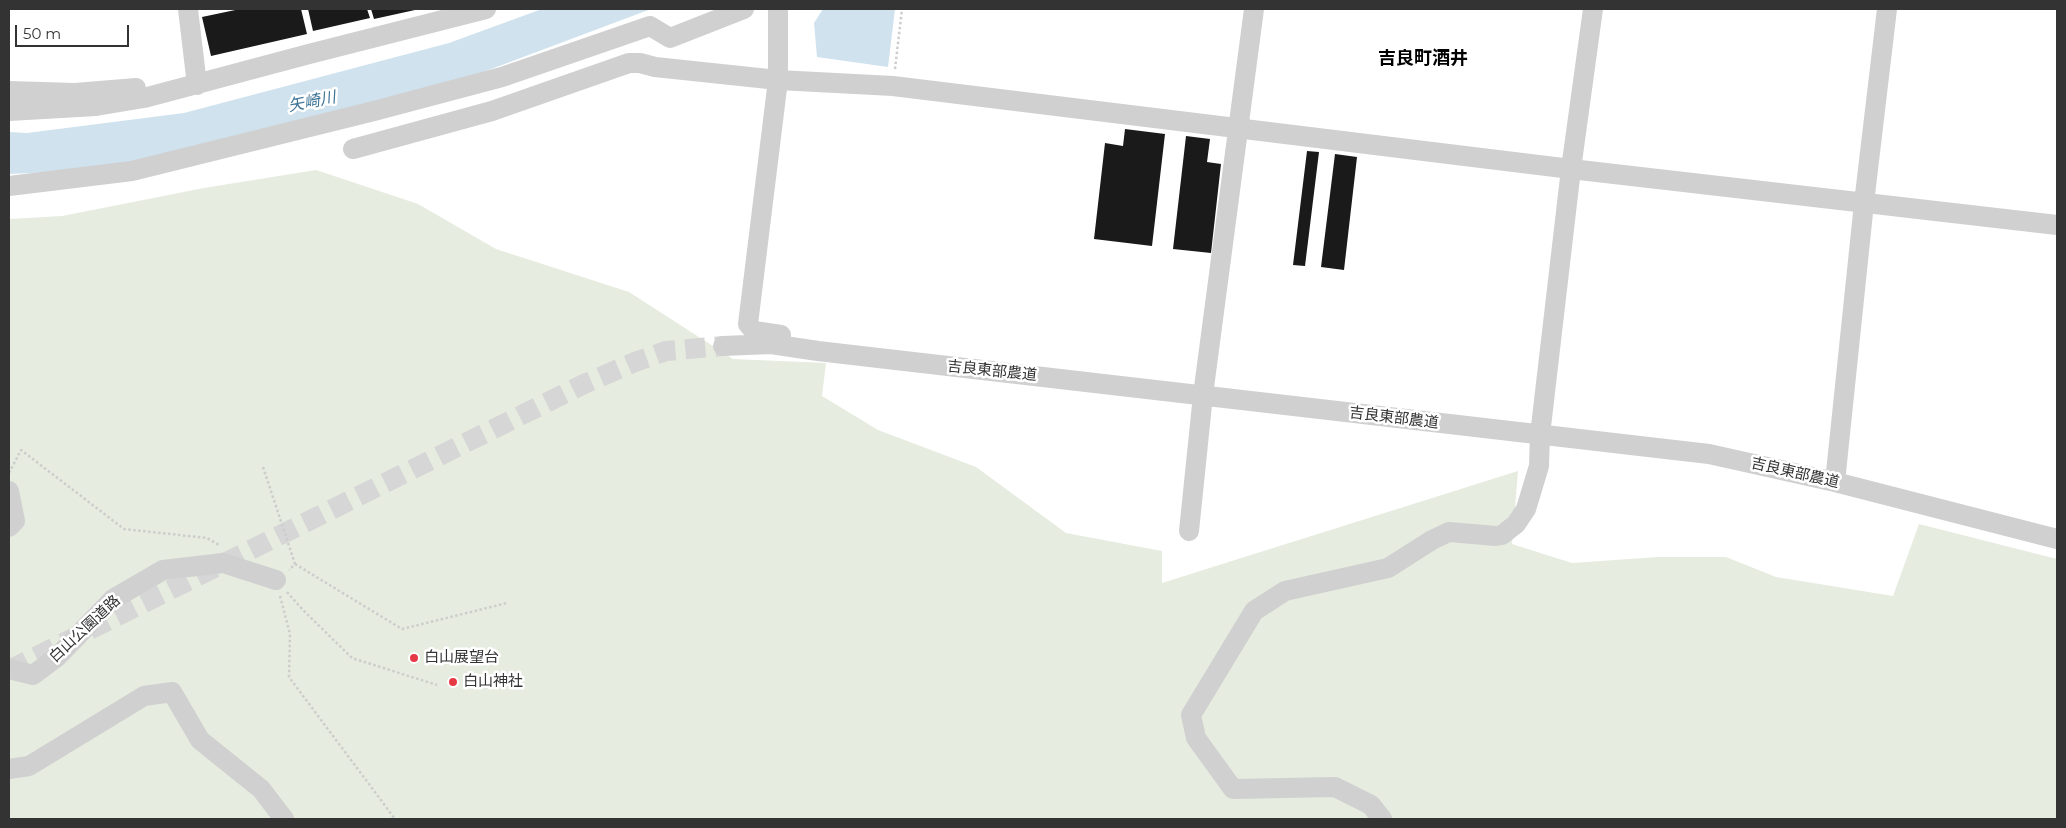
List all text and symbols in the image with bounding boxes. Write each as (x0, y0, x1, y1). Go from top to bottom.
scale bar (18, 15, 131, 47)
text: 50 m (23, 24, 61, 43)
district label: 吉良町酒井 (1378, 48, 1468, 70)
water label: 矢崎川 (287, 88, 337, 116)
street label: 吉良東部農道 (946, 357, 1038, 385)
street label: 吉良東部農道 (1348, 404, 1440, 432)
street label: 吉良東部農道 (1749, 454, 1841, 492)
street label: 白山公園道路 (46, 592, 124, 666)
place label: 白山展望台 (424, 649, 499, 667)
marker: 白山展望台 (408, 652, 420, 664)
place label: 白山神社 (463, 673, 523, 691)
marker: 白山神社 (447, 676, 459, 688)

